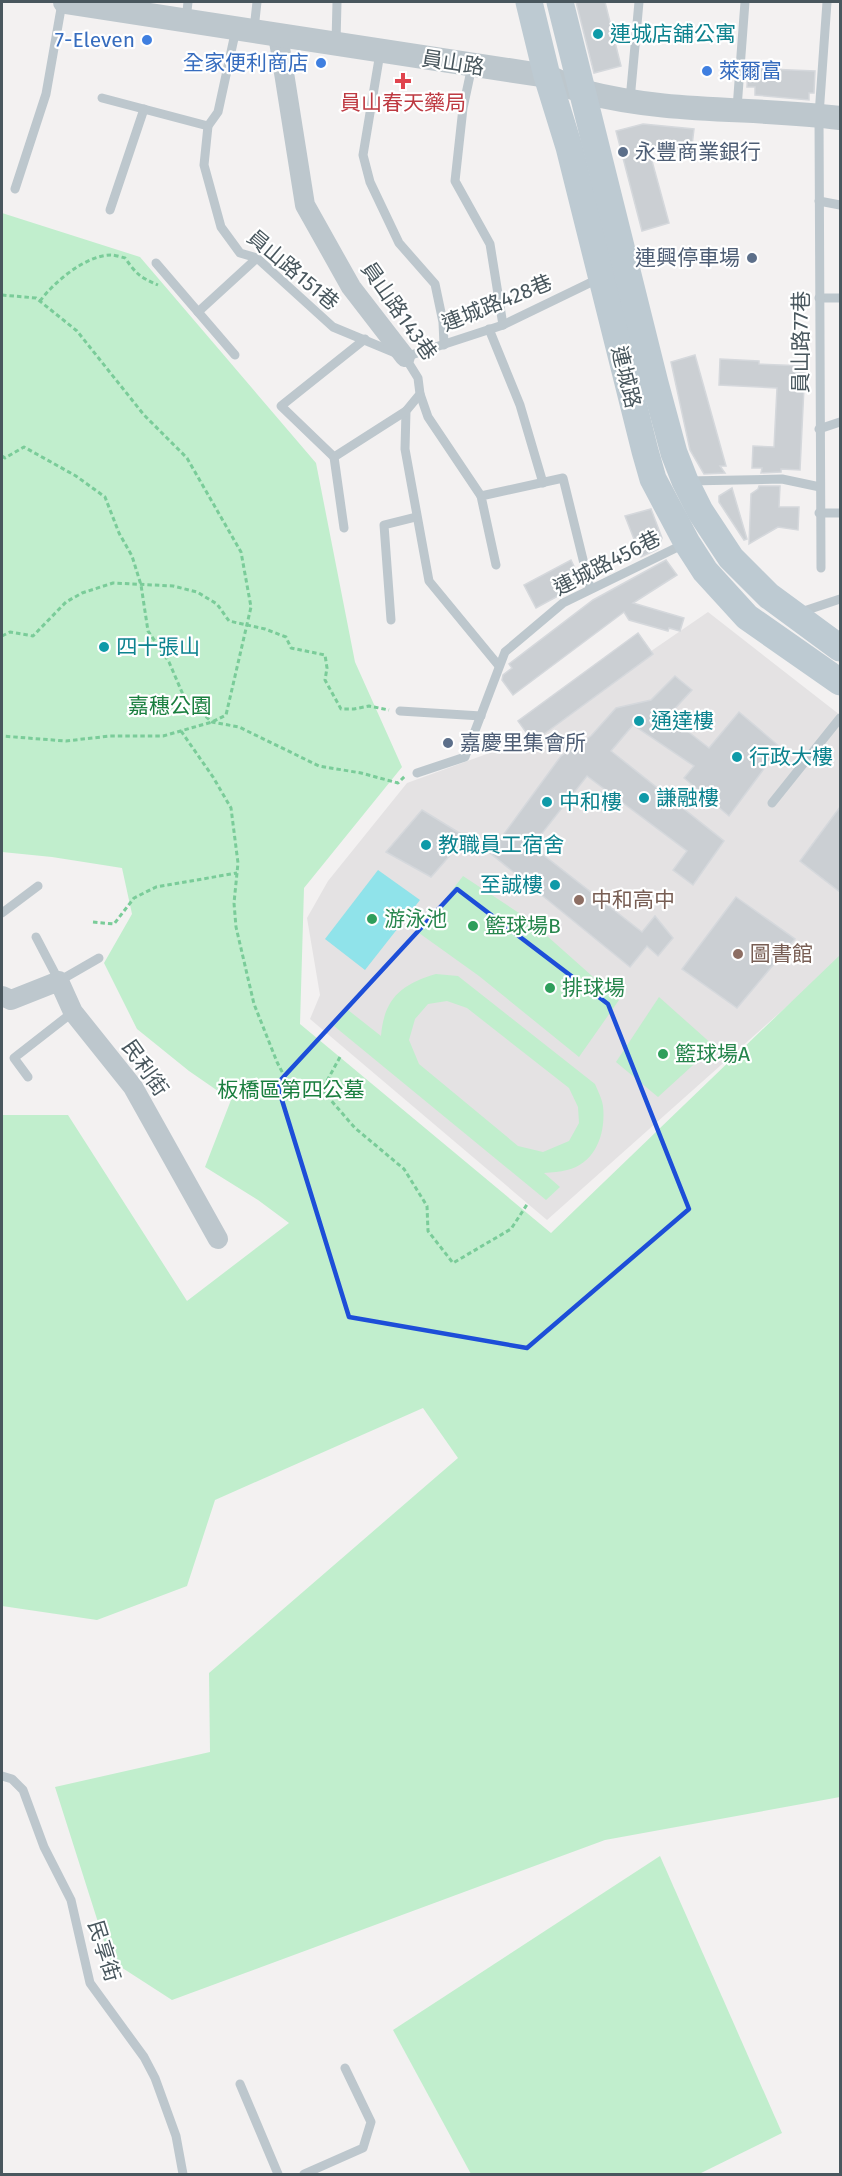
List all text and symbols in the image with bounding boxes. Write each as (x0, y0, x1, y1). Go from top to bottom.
place label: 連城店舖公寓 (610, 21, 736, 47)
place label: 7-Eleven (55, 27, 135, 53)
marker: 連城店舖公寓 (591, 27, 605, 41)
marker: 7-Eleven (140, 33, 154, 47)
street label: 員山路 (420, 45, 486, 81)
place label: 全家便利商店 (183, 50, 309, 76)
marker: 全家便利商店 (314, 56, 328, 70)
place label: 萊爾富 (719, 58, 782, 84)
marker: 萊爾富 (700, 64, 714, 78)
marker: 員山春天藥局 (396, 74, 410, 88)
place label: 員山春天藥局 (340, 90, 466, 116)
place label: 永豐商業銀行 (635, 139, 761, 165)
marker: 永豐商業銀行 (616, 145, 630, 159)
street label: 員山路151巷 (242, 224, 344, 316)
place label: 連興停車場 (635, 245, 740, 271)
marker: 連興停車場 (745, 251, 759, 265)
street label: 員山路143巷 (356, 257, 442, 365)
street label: 連城路428巷 (438, 269, 556, 337)
street label: 員山路77巷 (788, 291, 814, 393)
street label: 連城路 (606, 343, 646, 411)
street label: 連城路456巷 (549, 525, 665, 601)
place label: 四十張山 (116, 634, 200, 660)
marker: 四十張山 (97, 640, 111, 654)
park label: 嘉穗公園 (128, 693, 212, 719)
place label: 通達樓 (651, 708, 714, 734)
marker: 通達樓 (632, 714, 646, 728)
place label: 嘉慶里集會所 (460, 730, 586, 756)
marker: 嘉慶里集會所 (441, 736, 455, 750)
place label: 行政大樓 (749, 744, 833, 770)
marker: 行政大樓 (730, 750, 744, 764)
place label: 謙融樓 (656, 785, 719, 811)
place label: 中和樓 (559, 789, 622, 815)
marker: 謙融樓 (637, 791, 651, 805)
marker: 中和樓 (540, 795, 554, 809)
place label: 教職員工宿舍 (438, 832, 564, 858)
marker: 教職員工宿舍 (419, 838, 433, 852)
place label: 至誠樓 (480, 872, 543, 898)
marker: 至誠樓 (548, 878, 562, 892)
place label: 中和高中 (591, 887, 675, 913)
marker: 中和高中 (572, 893, 586, 907)
place label: 游泳池 (384, 906, 447, 932)
marker: 游泳池 (365, 912, 379, 926)
place label: 籃球場B (485, 913, 561, 939)
marker: 籃球場B (466, 919, 480, 933)
place label: 圖書館 (750, 941, 813, 967)
marker: 圖書館 (731, 947, 745, 961)
place label: 排球場 (562, 975, 625, 1001)
marker: 排球場 (543, 981, 557, 995)
street label: 民利街 (116, 1035, 174, 1101)
place label: 籃球場A (675, 1041, 750, 1067)
marker: 籃球場A (656, 1047, 670, 1061)
park label: 板橋區第四公墓 (218, 1077, 365, 1103)
street label: 民享街 (82, 1917, 126, 1985)

